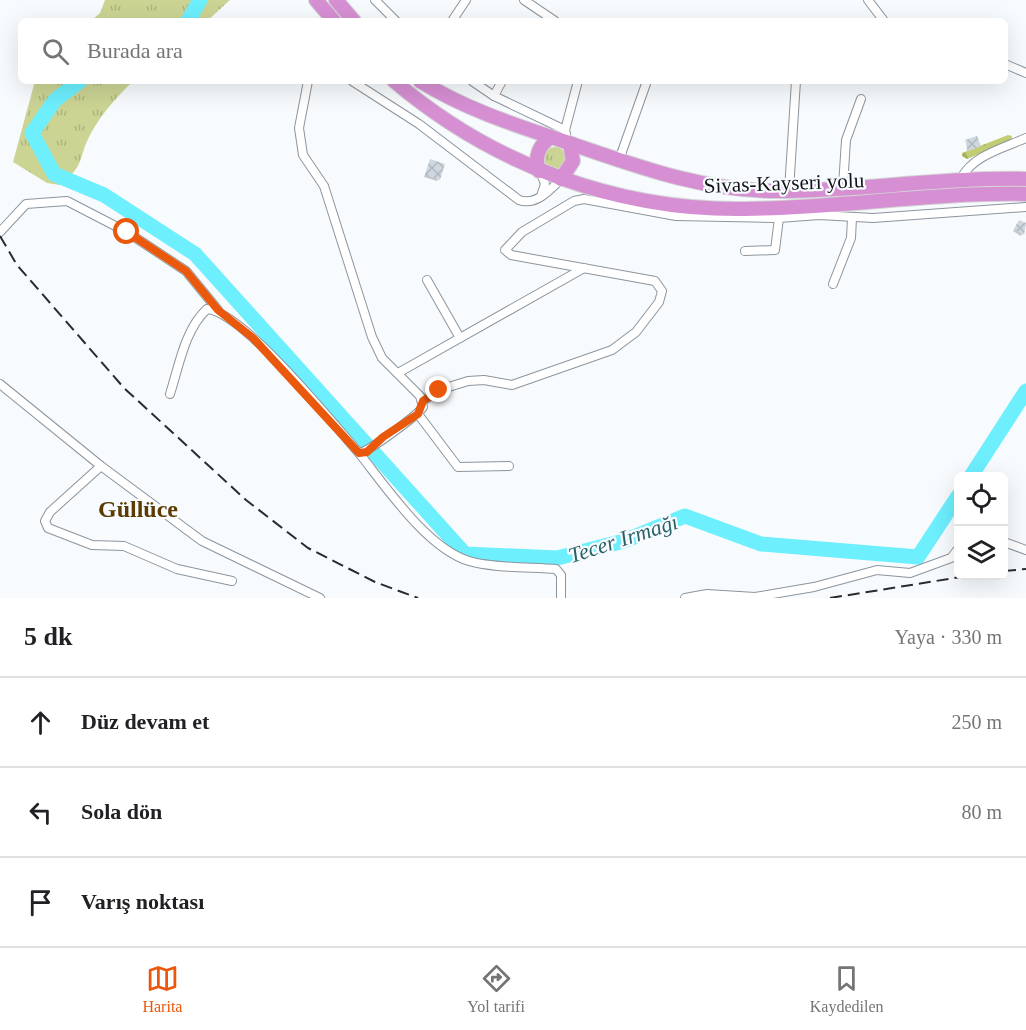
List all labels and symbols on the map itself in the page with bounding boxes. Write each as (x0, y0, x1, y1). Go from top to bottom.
street label: Sivas-Kayseri yolu (703, 168, 865, 198)
route start (113, 218, 139, 244)
route end (425, 376, 451, 402)
district label: Güllüce (98, 496, 178, 522)
water label: Tecer Irmağı (565, 509, 681, 568)

